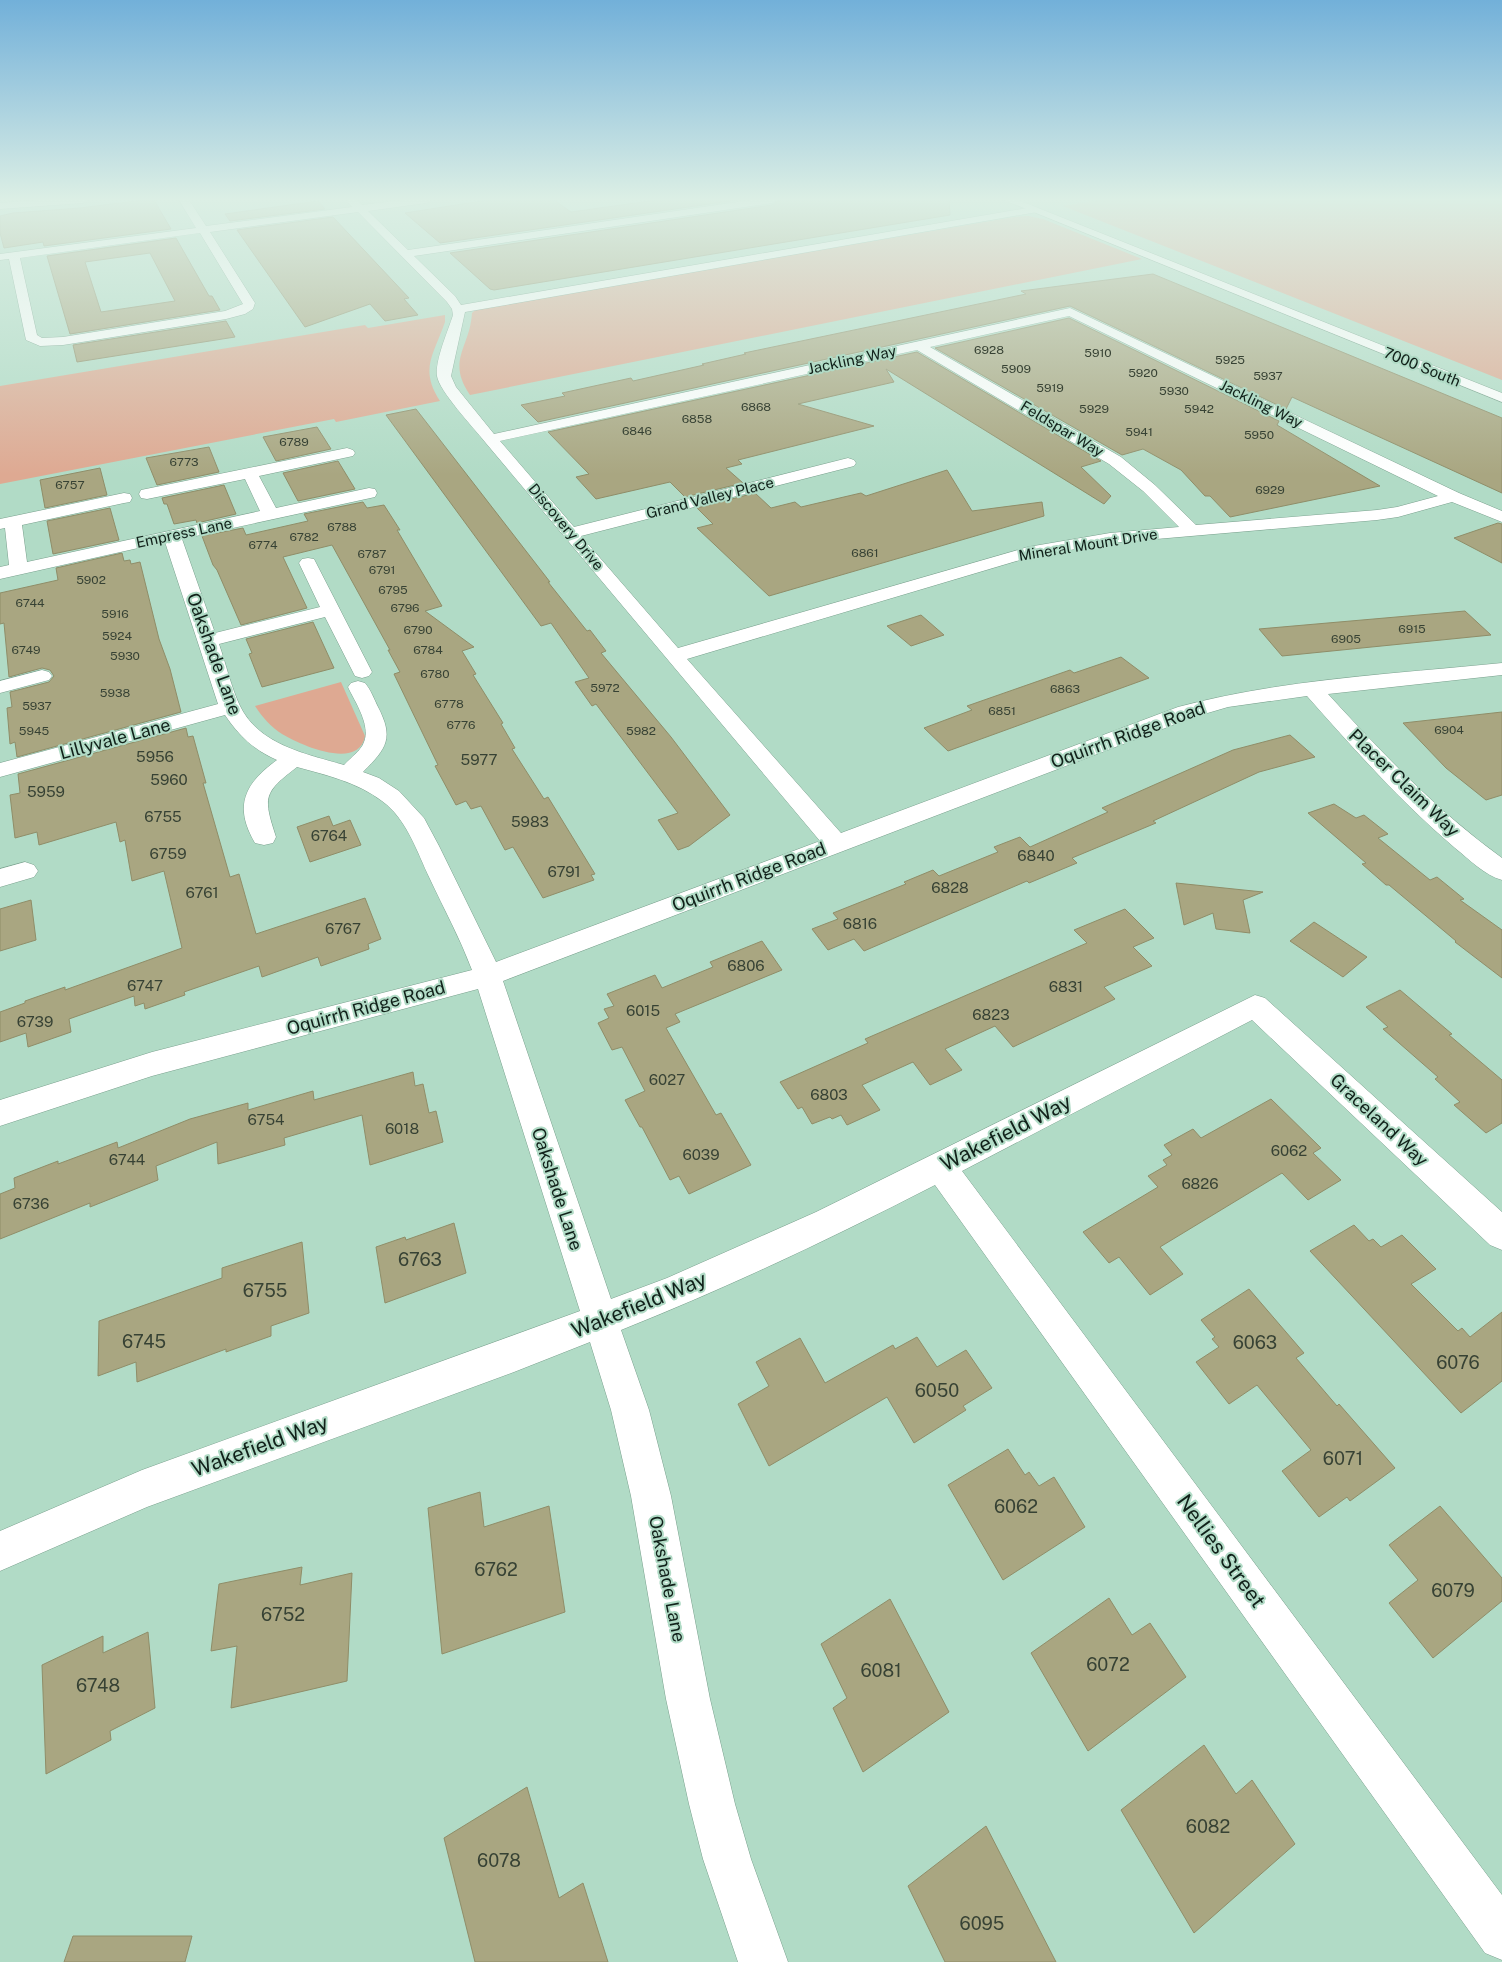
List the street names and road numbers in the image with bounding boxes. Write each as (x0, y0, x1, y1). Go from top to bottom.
street label: Jackling Way (806, 342, 898, 377)
street label: 7000 South (1381, 343, 1463, 390)
street label: Jackling Way (1217, 376, 1305, 431)
street label: Feldspar Way (1018, 397, 1107, 460)
street label: Grand Valley Place (644, 473, 775, 522)
street label: Discovery Drive (525, 480, 607, 573)
street label: Empress Lane (134, 514, 234, 551)
street label: Mineral Mount Drive (1017, 525, 1159, 564)
street label: Oakshade Lane (183, 590, 246, 718)
street label: Oquirrh Ridge Road (1048, 697, 1208, 772)
street label: Lillyvale Lane (57, 714, 173, 763)
street label: Placer Claim Way (1345, 725, 1464, 841)
street label: Oquirrh Ridge Road (669, 838, 829, 916)
street label: Oquirrh Ridge Road (284, 976, 447, 1039)
street label: Graceland Way (1326, 1069, 1433, 1170)
street label: Wakefield Way (936, 1089, 1075, 1176)
street label: Oakshade Lane (528, 1125, 587, 1253)
street label: Wakefield Way (568, 1266, 710, 1343)
street label: Wakefield Way (188, 1409, 331, 1482)
street label: Nellies Street (1172, 1489, 1271, 1612)
street label: Oakshade Lane (645, 1514, 690, 1644)

